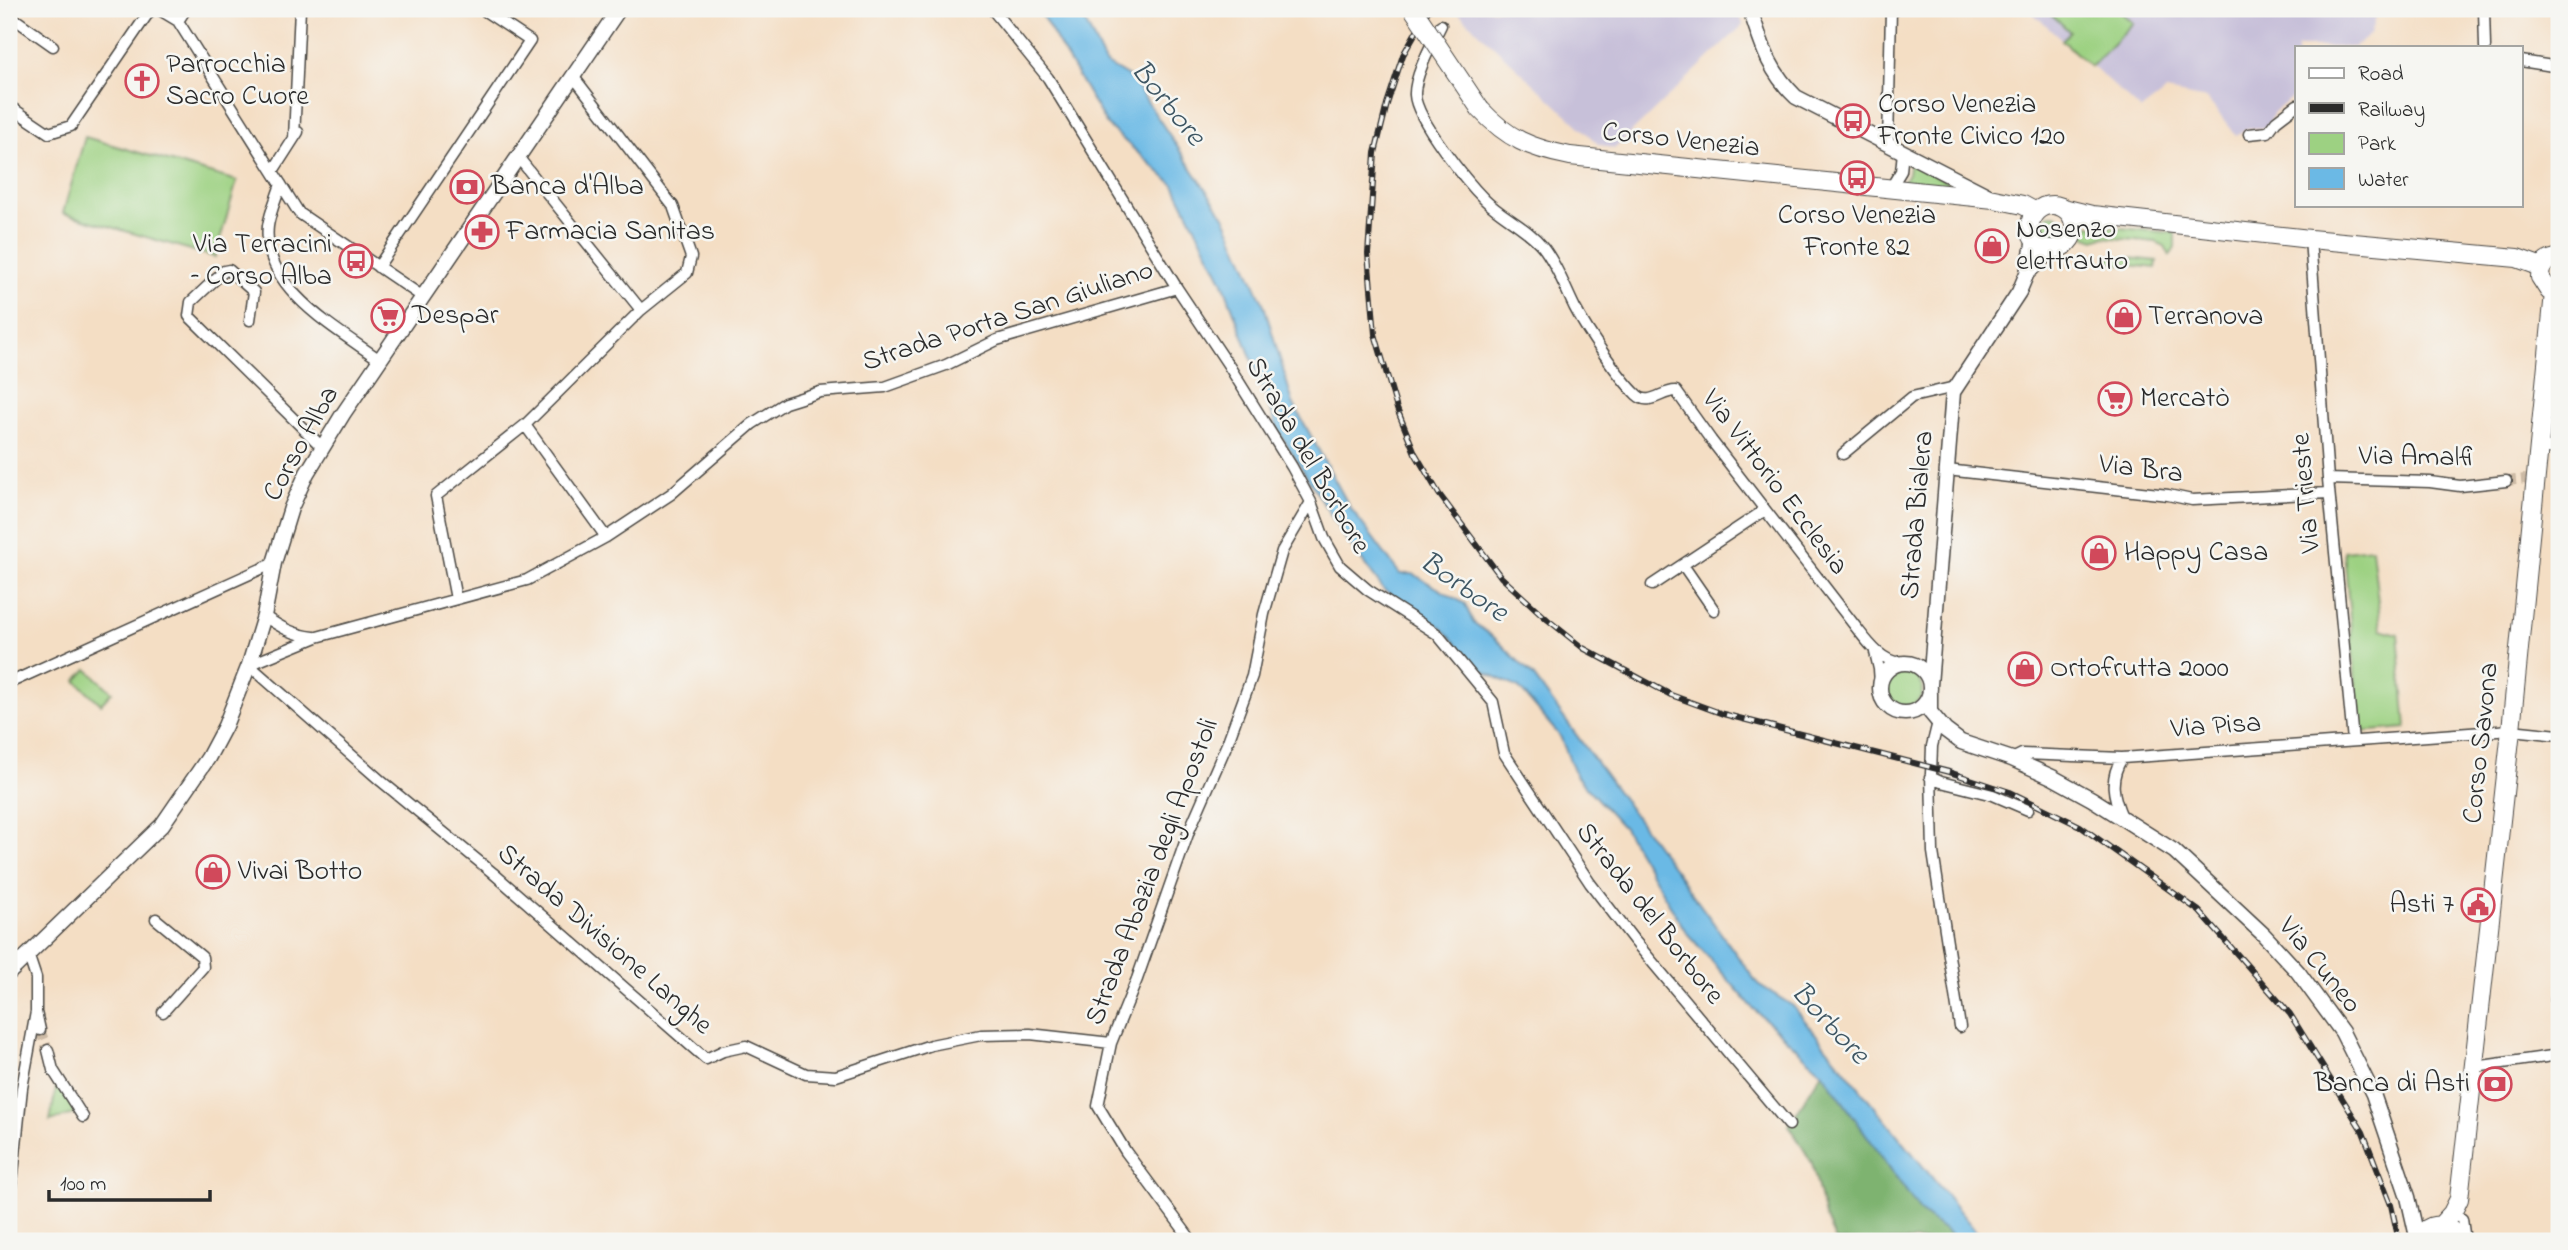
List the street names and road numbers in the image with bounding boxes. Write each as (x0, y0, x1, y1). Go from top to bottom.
street label: Corso Venezia (1600, 112, 1762, 170)
street label: Strada Porta San Giuliano (857, 251, 1159, 383)
street label: Strada del Borbore (1234, 350, 1380, 563)
street label: Corso Alba (253, 379, 351, 509)
street label: Via Vittorio Ecclesia (1690, 381, 1858, 585)
street label: Strada Bialera (1890, 429, 1946, 601)
street label: Via Trieste (2281, 431, 2333, 556)
street label: Via Amalfi (2357, 436, 2478, 480)
street label: Via Bra (2096, 444, 2185, 495)
street label: Corso Savona (2453, 660, 2511, 826)
street label: Via Pisa (2168, 703, 2263, 751)
street label: Strada Abazia degli Apostoli (1075, 713, 1231, 1031)
street label: Strada del Borbore (1565, 814, 1734, 1014)
street label: Strada Divisione Langhe (487, 835, 721, 1046)
street label: Via Cuneo (2267, 908, 2371, 1023)

